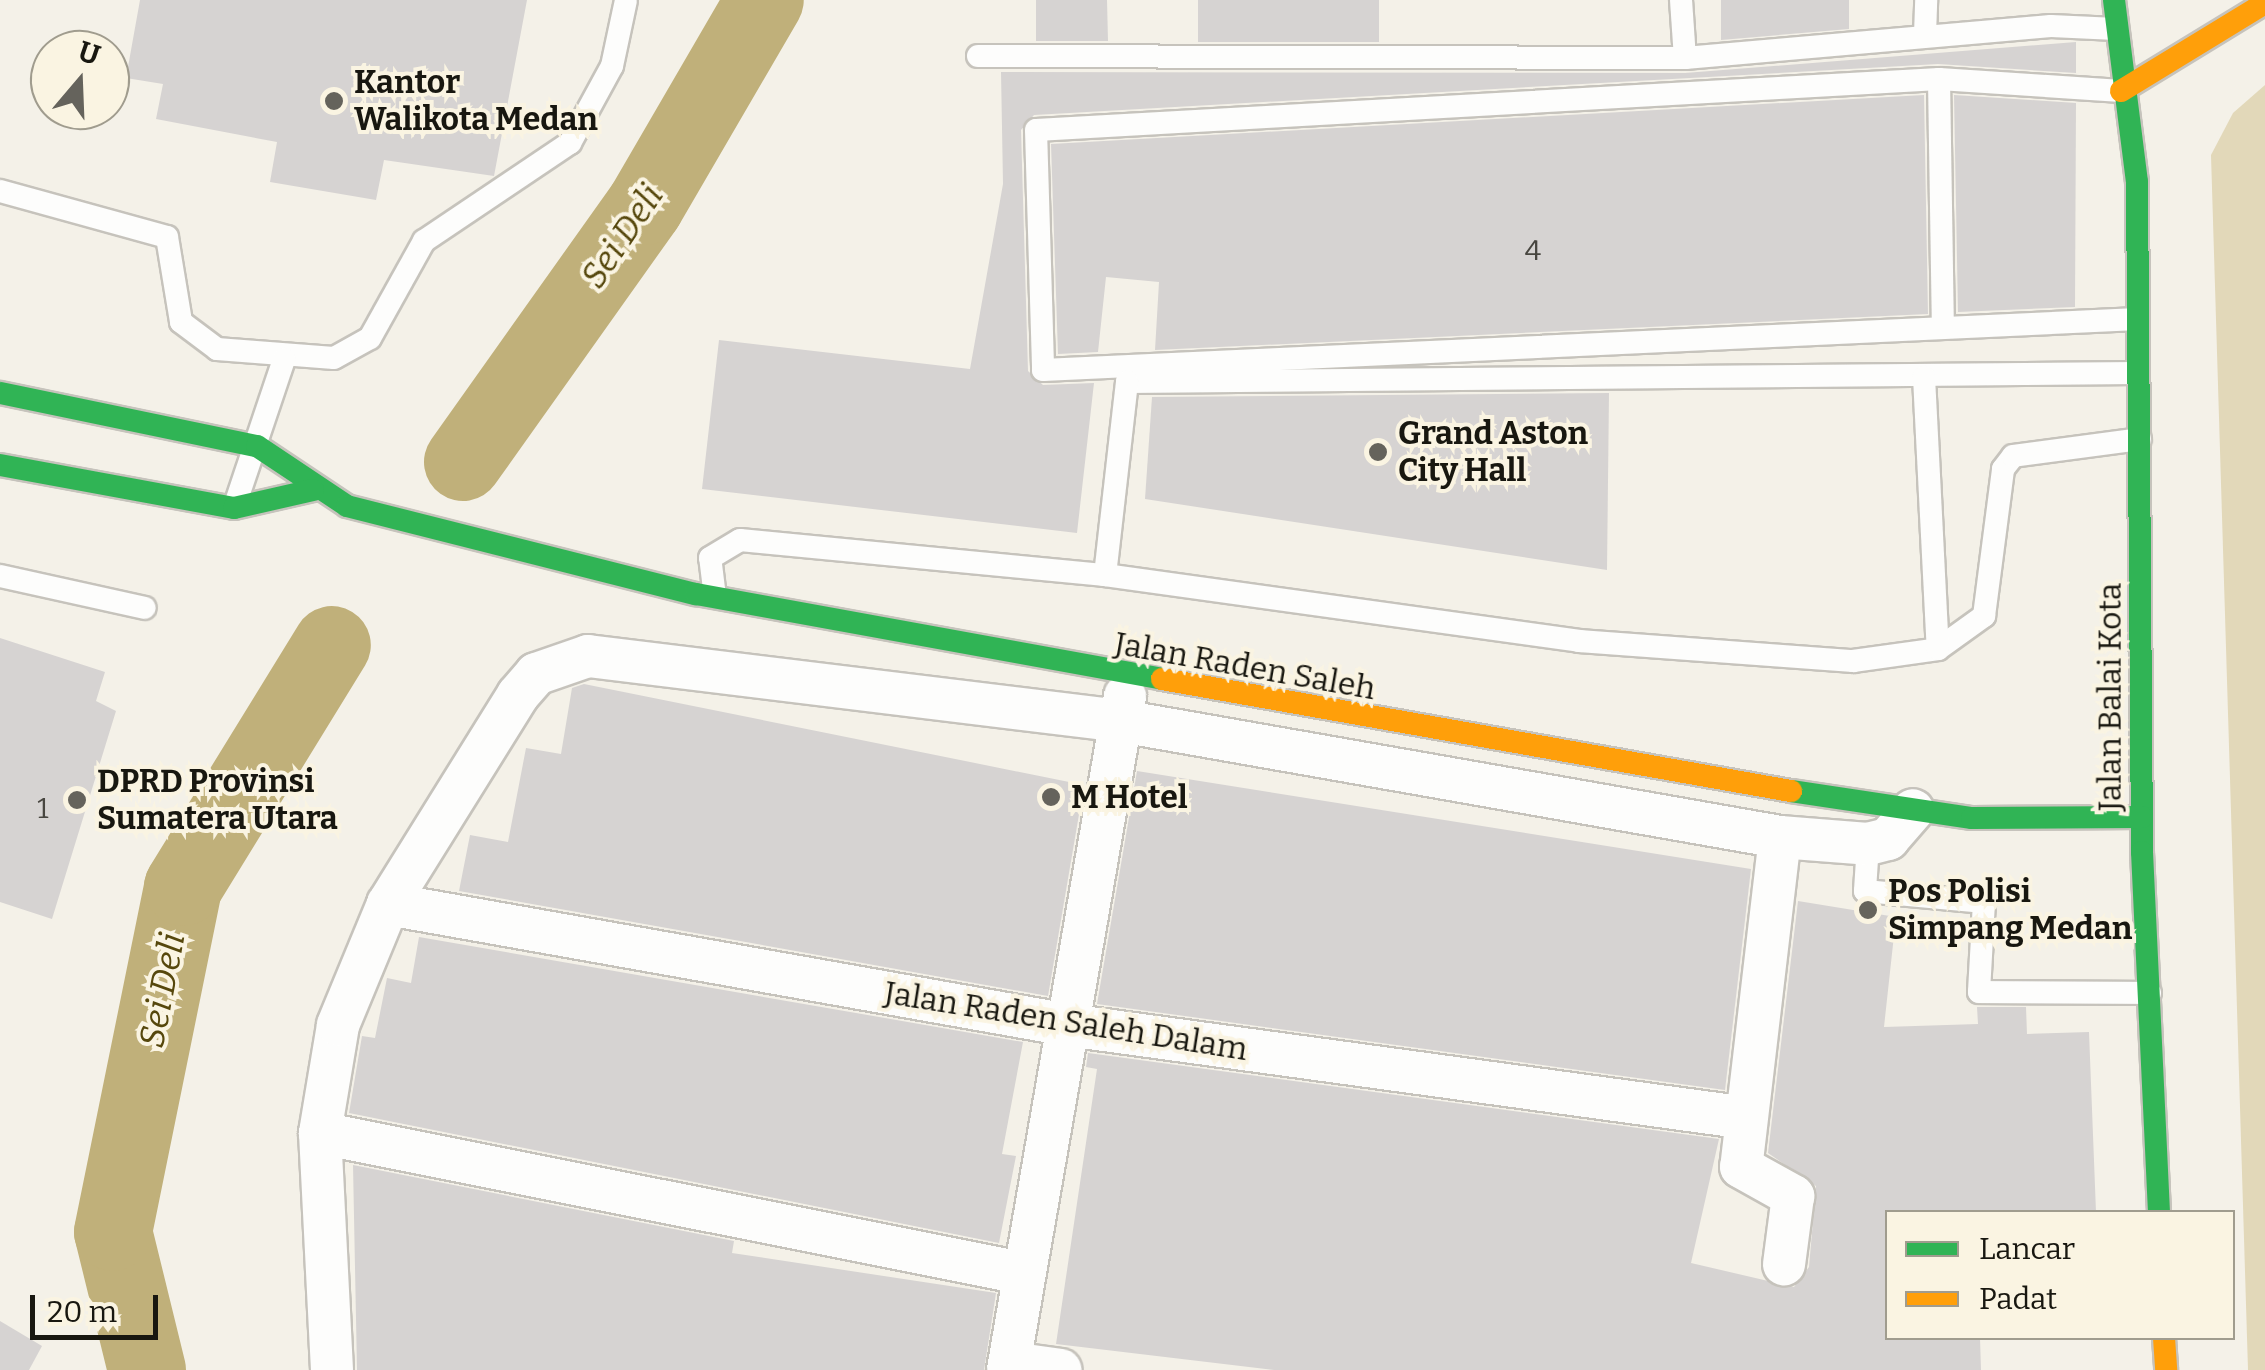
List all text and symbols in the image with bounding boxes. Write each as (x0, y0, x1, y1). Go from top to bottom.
north arrow (30, 30, 130, 130)
text: U (74, 34, 104, 72)
place label: Kantor Walikota Medan (354, 64, 598, 139)
marker: Kantor Walikota Medan (323, 90, 345, 112)
water label: Sei Deli (572, 176, 672, 296)
house number: 4 (1525, 234, 1541, 268)
place label: Grand Aston City Hall (1398, 415, 1588, 490)
marker: Grand Aston City Hall (1367, 441, 1389, 463)
street label: Jalan Balai Kota (2091, 583, 2129, 811)
street label: Jalan Raden Saleh (1112, 624, 1378, 708)
place label: DPRD Provinsi Sumatera Utara (97, 763, 338, 838)
place label: M Hotel (1071, 778, 1188, 816)
marker: M Hotel (1040, 786, 1062, 808)
marker: DPRD Provinsi Sumatera Utara (66, 789, 88, 811)
house number: 1 (37, 792, 49, 826)
place label: Pos Polisi Simpang Medan (1888, 873, 2132, 948)
marker: Pos Polisi Simpang Medan (1857, 899, 1879, 921)
water label: Sei Deli (130, 929, 194, 1051)
street label: Jalan Raden Saleh Dalam (882, 973, 1250, 1069)
legend (1885, 1210, 2235, 1340)
text: Lancar (1979, 1231, 2075, 1267)
scale bar (35, 1275, 162, 1337)
text: Padat (1979, 1281, 2057, 1317)
text: 20 m (47, 1294, 117, 1330)

